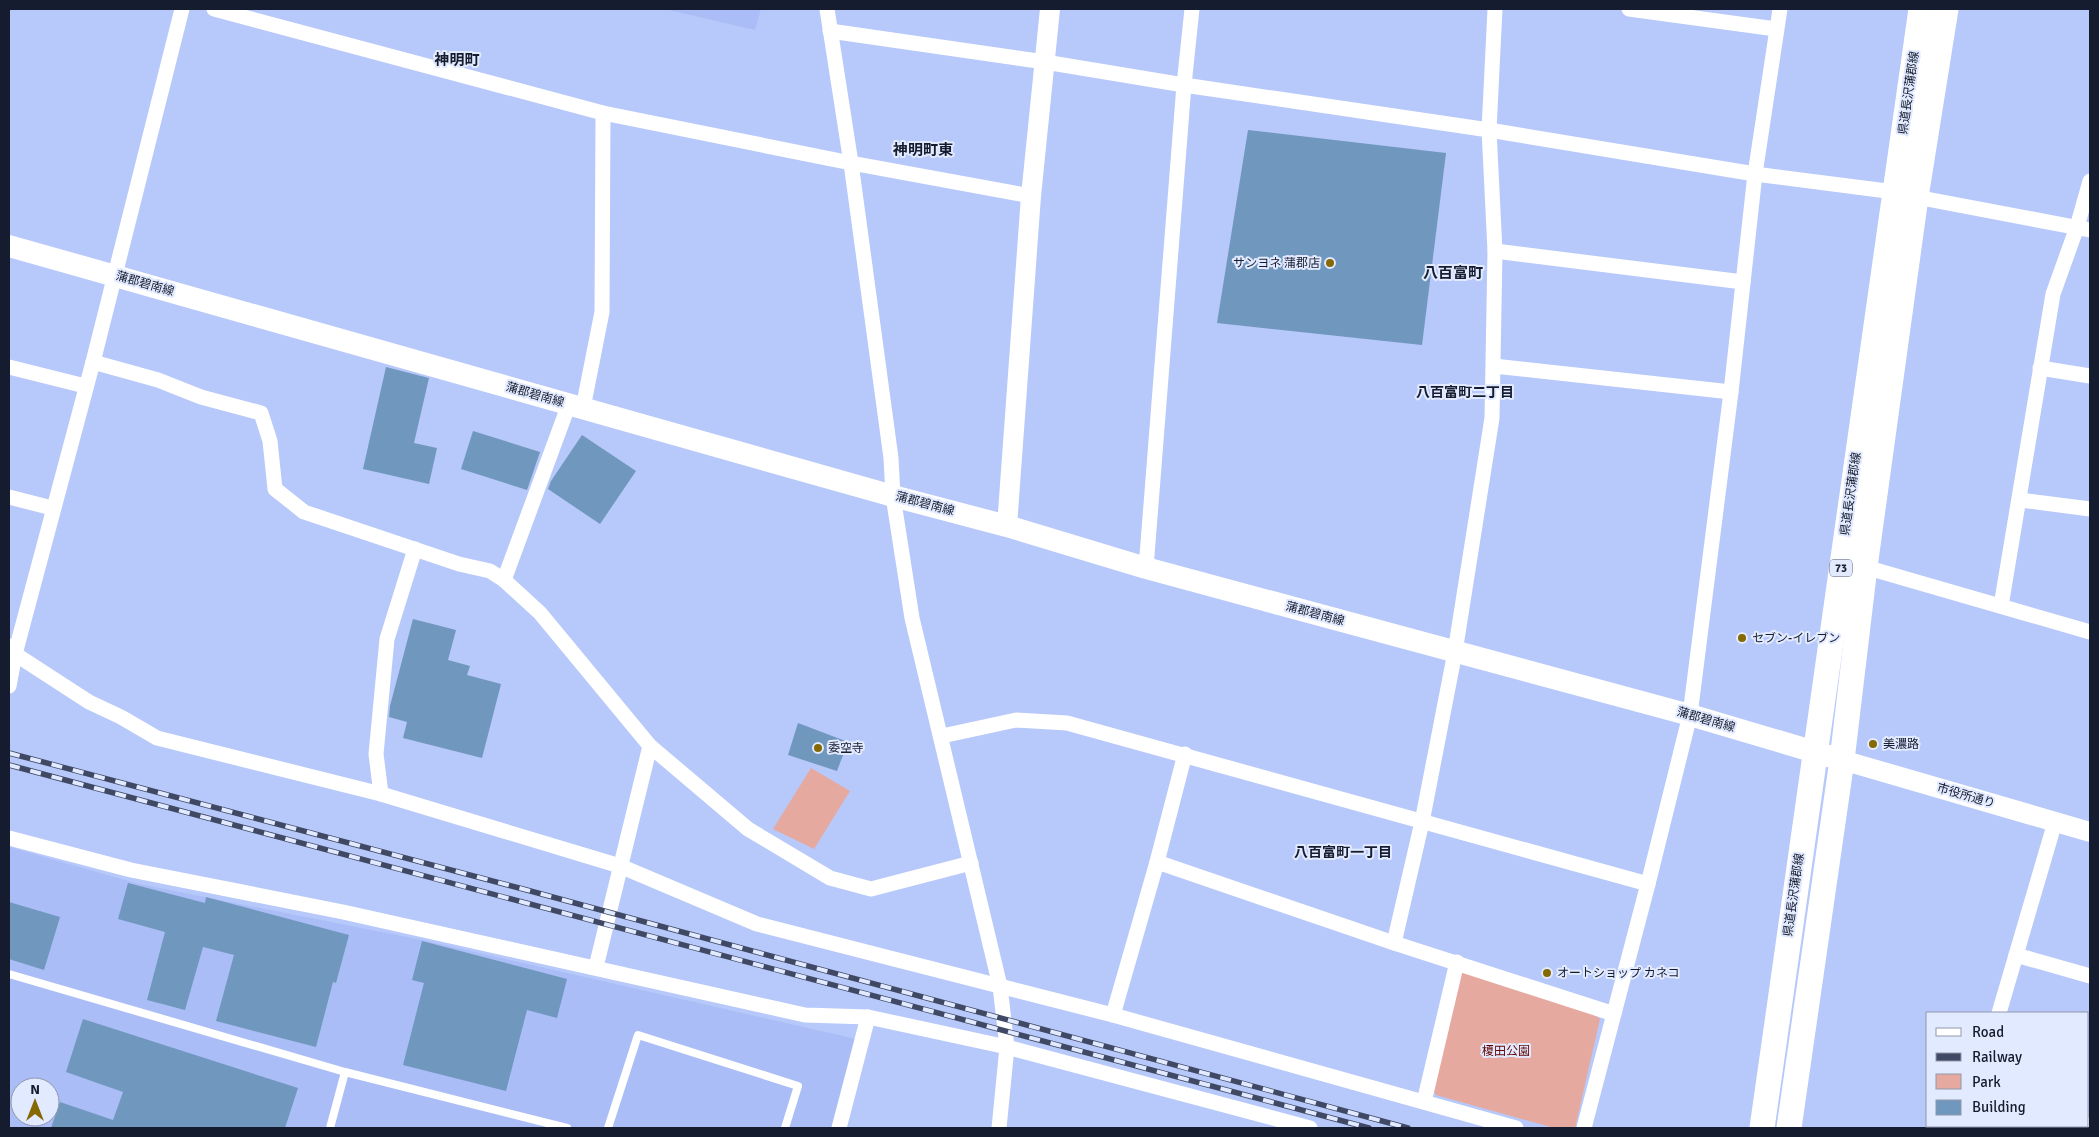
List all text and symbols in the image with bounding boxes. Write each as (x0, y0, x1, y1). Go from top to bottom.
street label: 県道長沢蒲郡線 (1896, 50, 1922, 136)
district label: 神明町 (433, 51, 480, 69)
district label: 神明町東 (892, 141, 953, 159)
place label: サンヨネ 蒲郡店 (1233, 256, 1320, 271)
marker: サンヨネ 蒲郡店 (1324, 257, 1336, 269)
district label: 八百富町 (1423, 264, 1483, 282)
street label: 蒲郡碧南線 (114, 269, 176, 299)
street label: 蒲郡碧南線 (504, 380, 566, 410)
district label: 八百富町二丁目 (1416, 384, 1514, 401)
street label: 県道長沢蒲郡線 (1838, 451, 1864, 537)
street label: 蒲郡碧南線 (894, 489, 956, 519)
road number: 73 (1830, 560, 1852, 576)
street label: 蒲郡碧南線 (1284, 599, 1346, 629)
place label: セブン-イレブン (1752, 631, 1840, 646)
marker: セブン-イレブン (1736, 632, 1748, 644)
street label: 蒲郡碧南線 (1675, 705, 1737, 735)
place label: 美濃路 (1883, 737, 1919, 752)
marker: 美濃路 (1867, 738, 1879, 750)
place label: 委空寺 (828, 741, 864, 756)
marker: 委空寺 (812, 742, 824, 754)
street label: 市役所通り (1935, 781, 1997, 811)
district label: 八百富町一丁目 (1294, 844, 1392, 861)
street label: 県道長沢蒲郡線 (1781, 852, 1807, 938)
place label: オートショップ カネコ (1557, 966, 1679, 981)
marker: オートショップ カネコ (1541, 967, 1553, 979)
legend (1926, 1012, 2089, 1127)
text: Road (1972, 1023, 2004, 1041)
park label: 榎田公園 (1482, 1044, 1530, 1059)
text: Railway (1972, 1048, 2022, 1066)
text: Park (1972, 1073, 2001, 1091)
north arrow (10, 1077, 60, 1127)
text: N (30, 1081, 40, 1098)
text: Building (1972, 1098, 2026, 1116)

